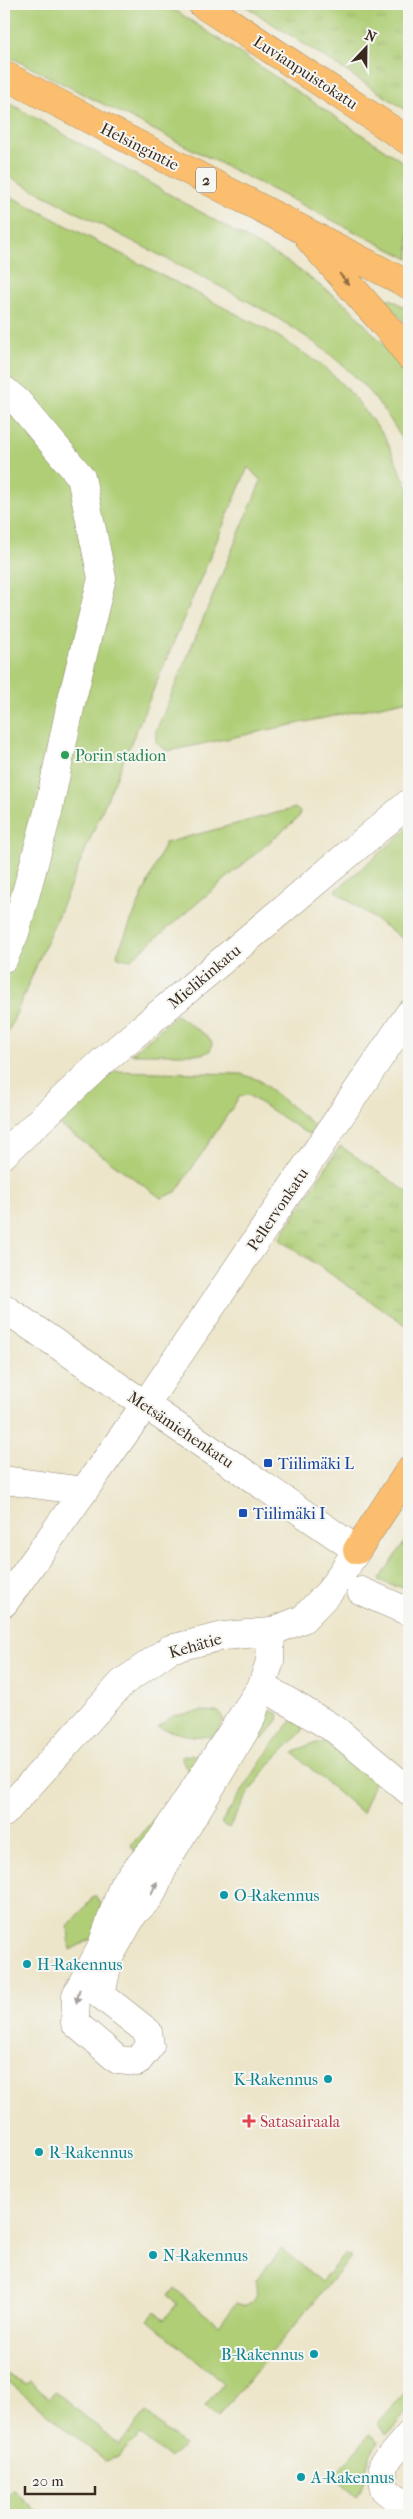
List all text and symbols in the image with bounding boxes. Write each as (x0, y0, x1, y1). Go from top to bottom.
north arrow (340, 22, 390, 72)
text: N (363, 27, 379, 46)
street label: Luvianpuistokatu (250, 32, 361, 113)
street label: Helsingintie (97, 119, 182, 174)
road number: 2 (196, 168, 216, 192)
one-way arrow (338, 273, 350, 285)
place label: Porin stadion (75, 746, 167, 765)
marker: Porin stadion (59, 749, 71, 761)
street label: Mielikinkatu (164, 941, 244, 1012)
street label: Pellervonkatu (243, 1164, 312, 1254)
street label: Metsämiehenkatu (124, 1387, 237, 1472)
place label: Tiilimäki L (278, 1454, 354, 1473)
marker: Tiilimäki L (262, 1457, 274, 1469)
place label: Tiilimäki I (253, 1504, 325, 1523)
marker: Tiilimäki I (237, 1507, 249, 1519)
street label: Kehätie (167, 1629, 224, 1662)
one-way arrow (150, 1881, 158, 1895)
place label: O-Rakennus (234, 1886, 319, 1905)
marker: O-Rakennus (218, 1889, 230, 1901)
place label: H-Rakennus (37, 1955, 122, 1974)
marker: H-Rakennus (21, 1958, 33, 1970)
one-way arrow (74, 1988, 82, 2004)
place label: K-Rakennus (234, 2070, 318, 2089)
marker: K-Rakennus (322, 2073, 334, 2085)
place label: Satasairaala (260, 2112, 341, 2131)
marker: Satasairaala (242, 2114, 256, 2128)
place label: R-Rakennus (49, 2143, 133, 2162)
marker: R-Rakennus (33, 2146, 45, 2158)
place label: N-Rakennus (163, 2246, 248, 2265)
marker: N-Rakennus (147, 2249, 159, 2261)
place label: B-Rakennus (221, 2345, 304, 2364)
marker: B-Rakennus (308, 2348, 320, 2360)
scale bar (25, 2464, 95, 2496)
place label: A-Rakennus (310, 2468, 394, 2487)
marker: A-Rakennus (295, 2471, 307, 2483)
text: 20 m (32, 2472, 64, 2490)

